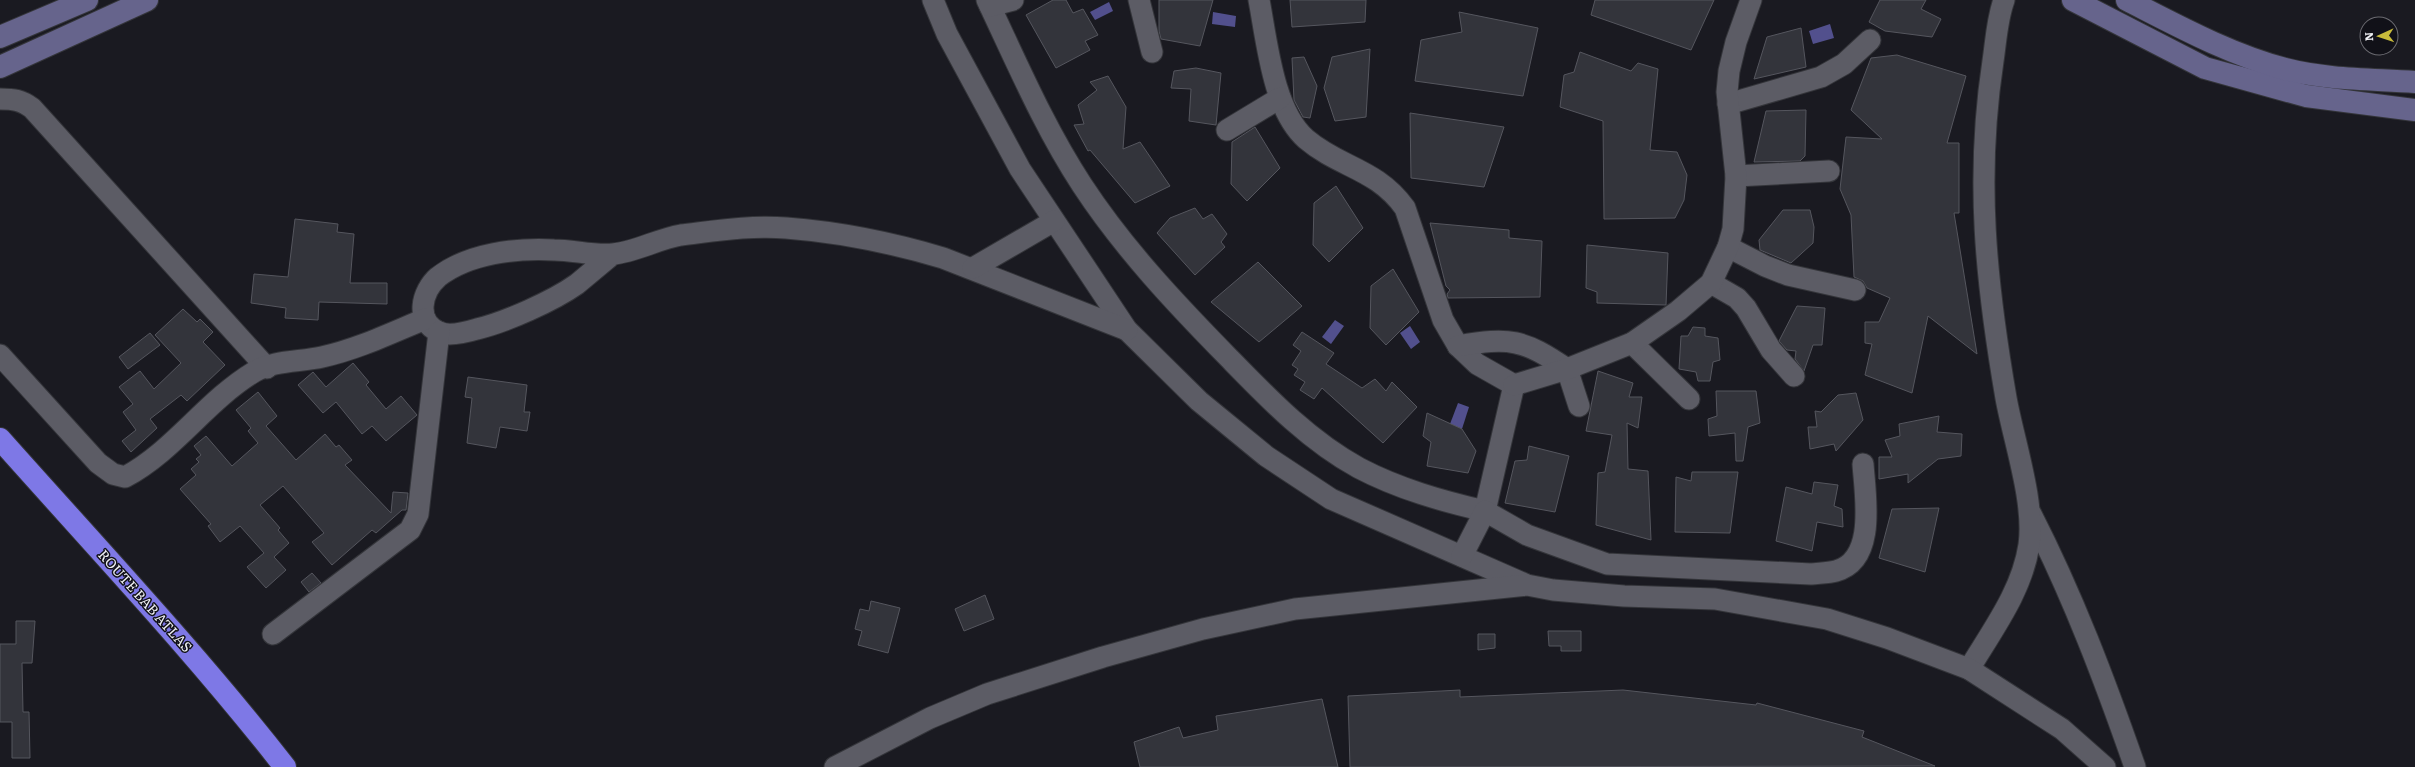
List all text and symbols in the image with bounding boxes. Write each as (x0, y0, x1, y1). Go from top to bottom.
north arrow (2359, 16, 2399, 56)
text: N (2360, 32, 2376, 42)
street label: ROUTE BAB ATLAS (94, 545, 197, 656)

